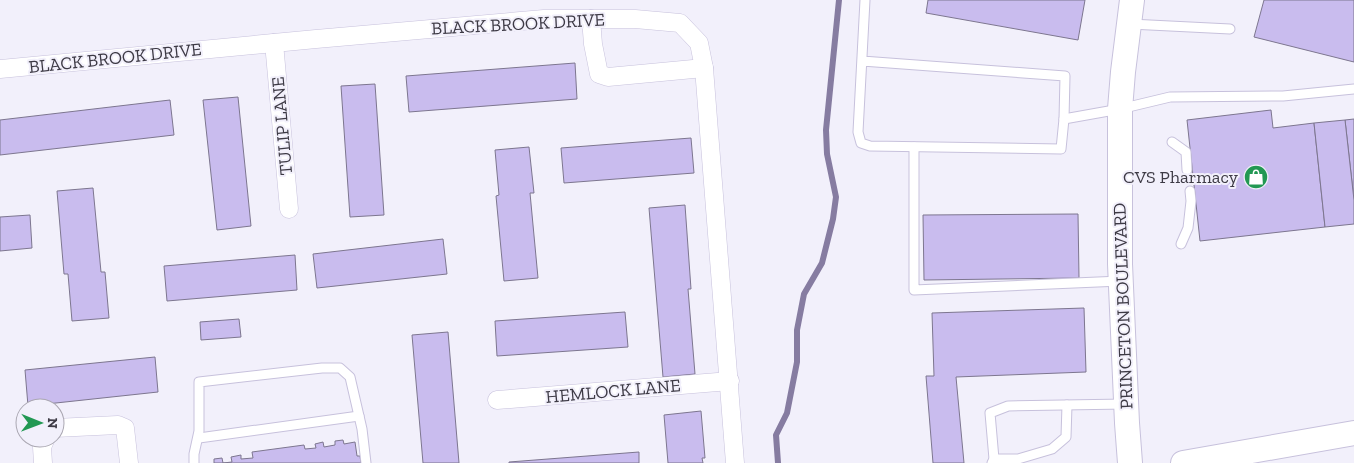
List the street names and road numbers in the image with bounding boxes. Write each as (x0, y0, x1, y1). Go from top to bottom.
street label: BLACK BROOK DRIVE (431, 8, 605, 40)
street label: BLACK BROOK DRIVE (27, 38, 203, 78)
street label: TULIP LANE (267, 76, 297, 176)
street label: PRINCETON BOULEVARD (1108, 202, 1138, 410)
street label: HEMLOCK LANE (545, 374, 681, 408)

